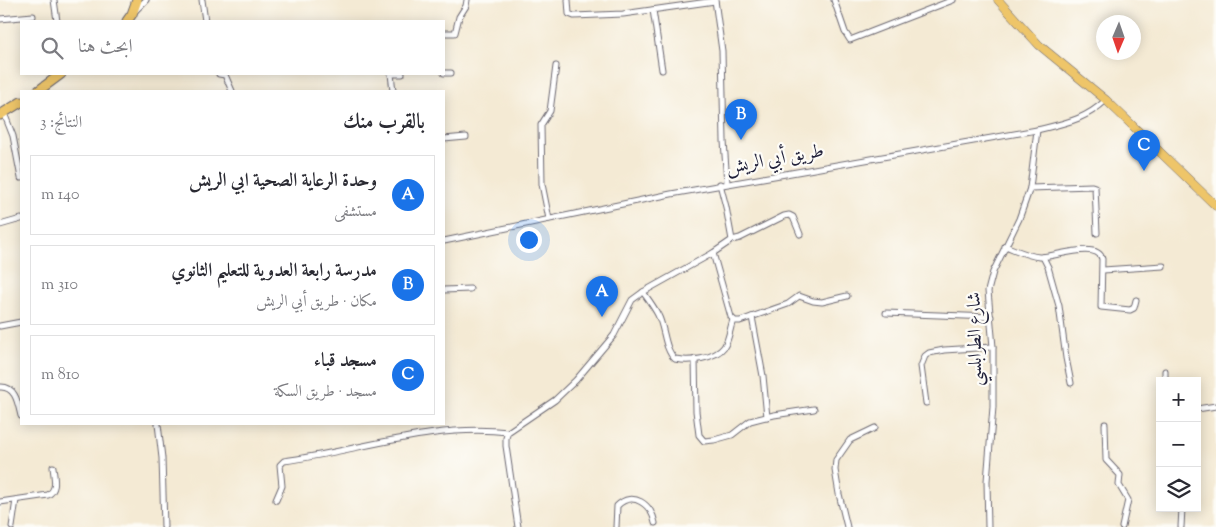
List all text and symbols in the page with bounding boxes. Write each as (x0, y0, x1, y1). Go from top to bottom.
north arrow (1096, 15, 1141, 60)
search box (20, 20, 445, 75)
icon: search (38, 34, 66, 62)
text: ابحث هنا (78, 34, 133, 61)
pin: B (725, 99, 757, 140)
text: بالقرب منك (343, 108, 425, 138)
text: النتائج: 3 (40, 112, 82, 135)
pin: C (1128, 130, 1160, 171)
street label: طريق أبي الريش (724, 137, 826, 182)
text: وحدة الرعاية الصحية ابي الريش (189, 168, 377, 195)
text: 140 m (41, 184, 79, 207)
text: A (402, 184, 415, 207)
text: مستشفى (334, 201, 377, 224)
your location (516, 227, 542, 253)
text: مدرسة رابعة العدوية للتعليم الثانوي (171, 258, 377, 285)
text: 310 m (41, 274, 78, 297)
text: B (403, 274, 413, 297)
pin: A (586, 276, 618, 317)
text: مكان · طريق أبي الريش (256, 291, 377, 314)
street label: شارع الطرابلسي (962, 292, 992, 386)
text: مسجد قباء (314, 348, 377, 375)
text: 810 m (41, 364, 79, 387)
text: C (402, 364, 414, 387)
map controls (1156, 377, 1201, 512)
button: + (1156, 377, 1201, 422)
text: مسجد · طريق السكة (274, 381, 377, 404)
button: − (1156, 422, 1201, 467)
button: layers (1156, 467, 1201, 512)

